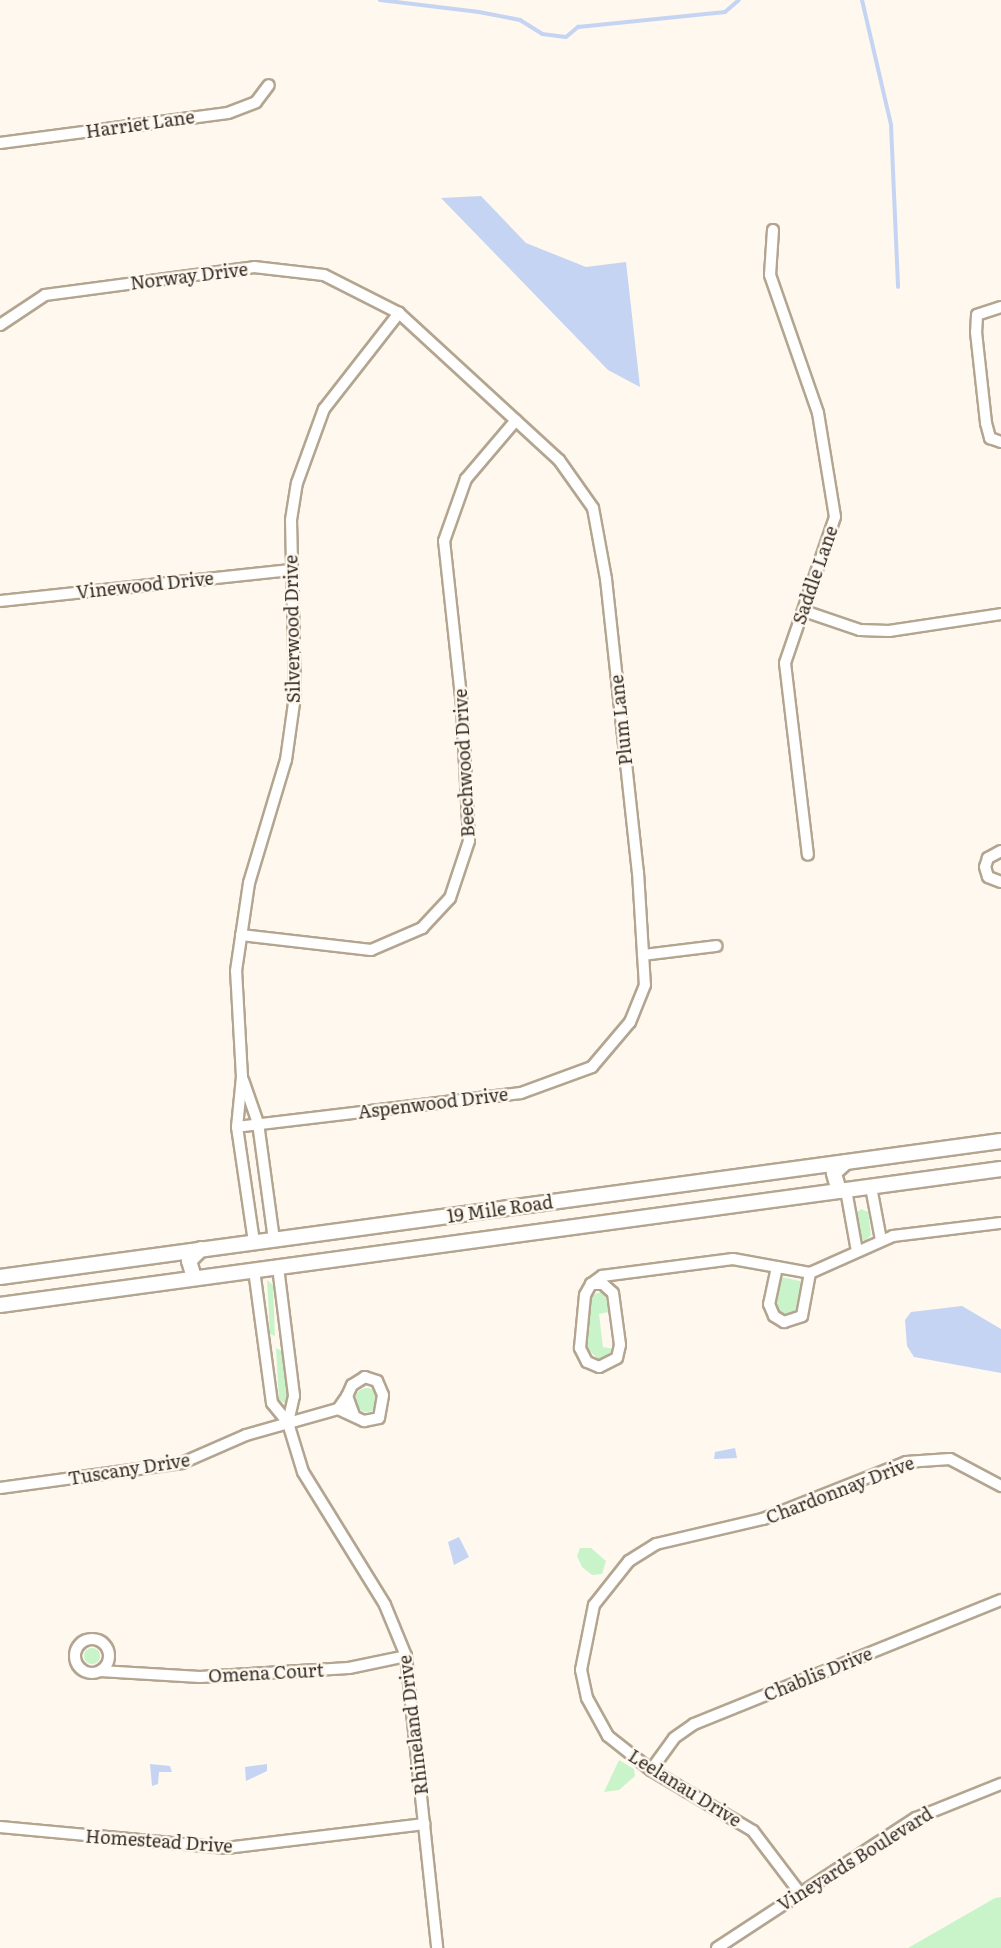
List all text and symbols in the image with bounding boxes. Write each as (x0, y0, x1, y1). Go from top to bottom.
street label: Harriet Lane (84, 106, 196, 142)
street label: Norway Drive (129, 258, 249, 294)
street label: Saddle Lane (788, 523, 842, 627)
street label: Silverwood Drive (280, 555, 304, 703)
street label: Vinewood Drive (75, 567, 215, 603)
street label: Plum Lane (605, 674, 637, 766)
street label: Beechwood Drive (449, 688, 479, 838)
street label: Aspenwood Drive (357, 1083, 509, 1123)
street label: 19 Mile Road (446, 1191, 554, 1227)
street label: Tuscany Drive (66, 1449, 192, 1489)
street label: Chardonnay Drive (763, 1452, 917, 1528)
street label: Chablis Drive (761, 1642, 875, 1706)
street label: Rhineland Drive (394, 1654, 432, 1796)
street label: Omena Court (208, 1659, 324, 1687)
street label: Leelanau Drive (625, 1745, 745, 1831)
street label: Vineyards Boulevard (774, 1803, 936, 1915)
street label: Homestead Drive (85, 1825, 233, 1857)

